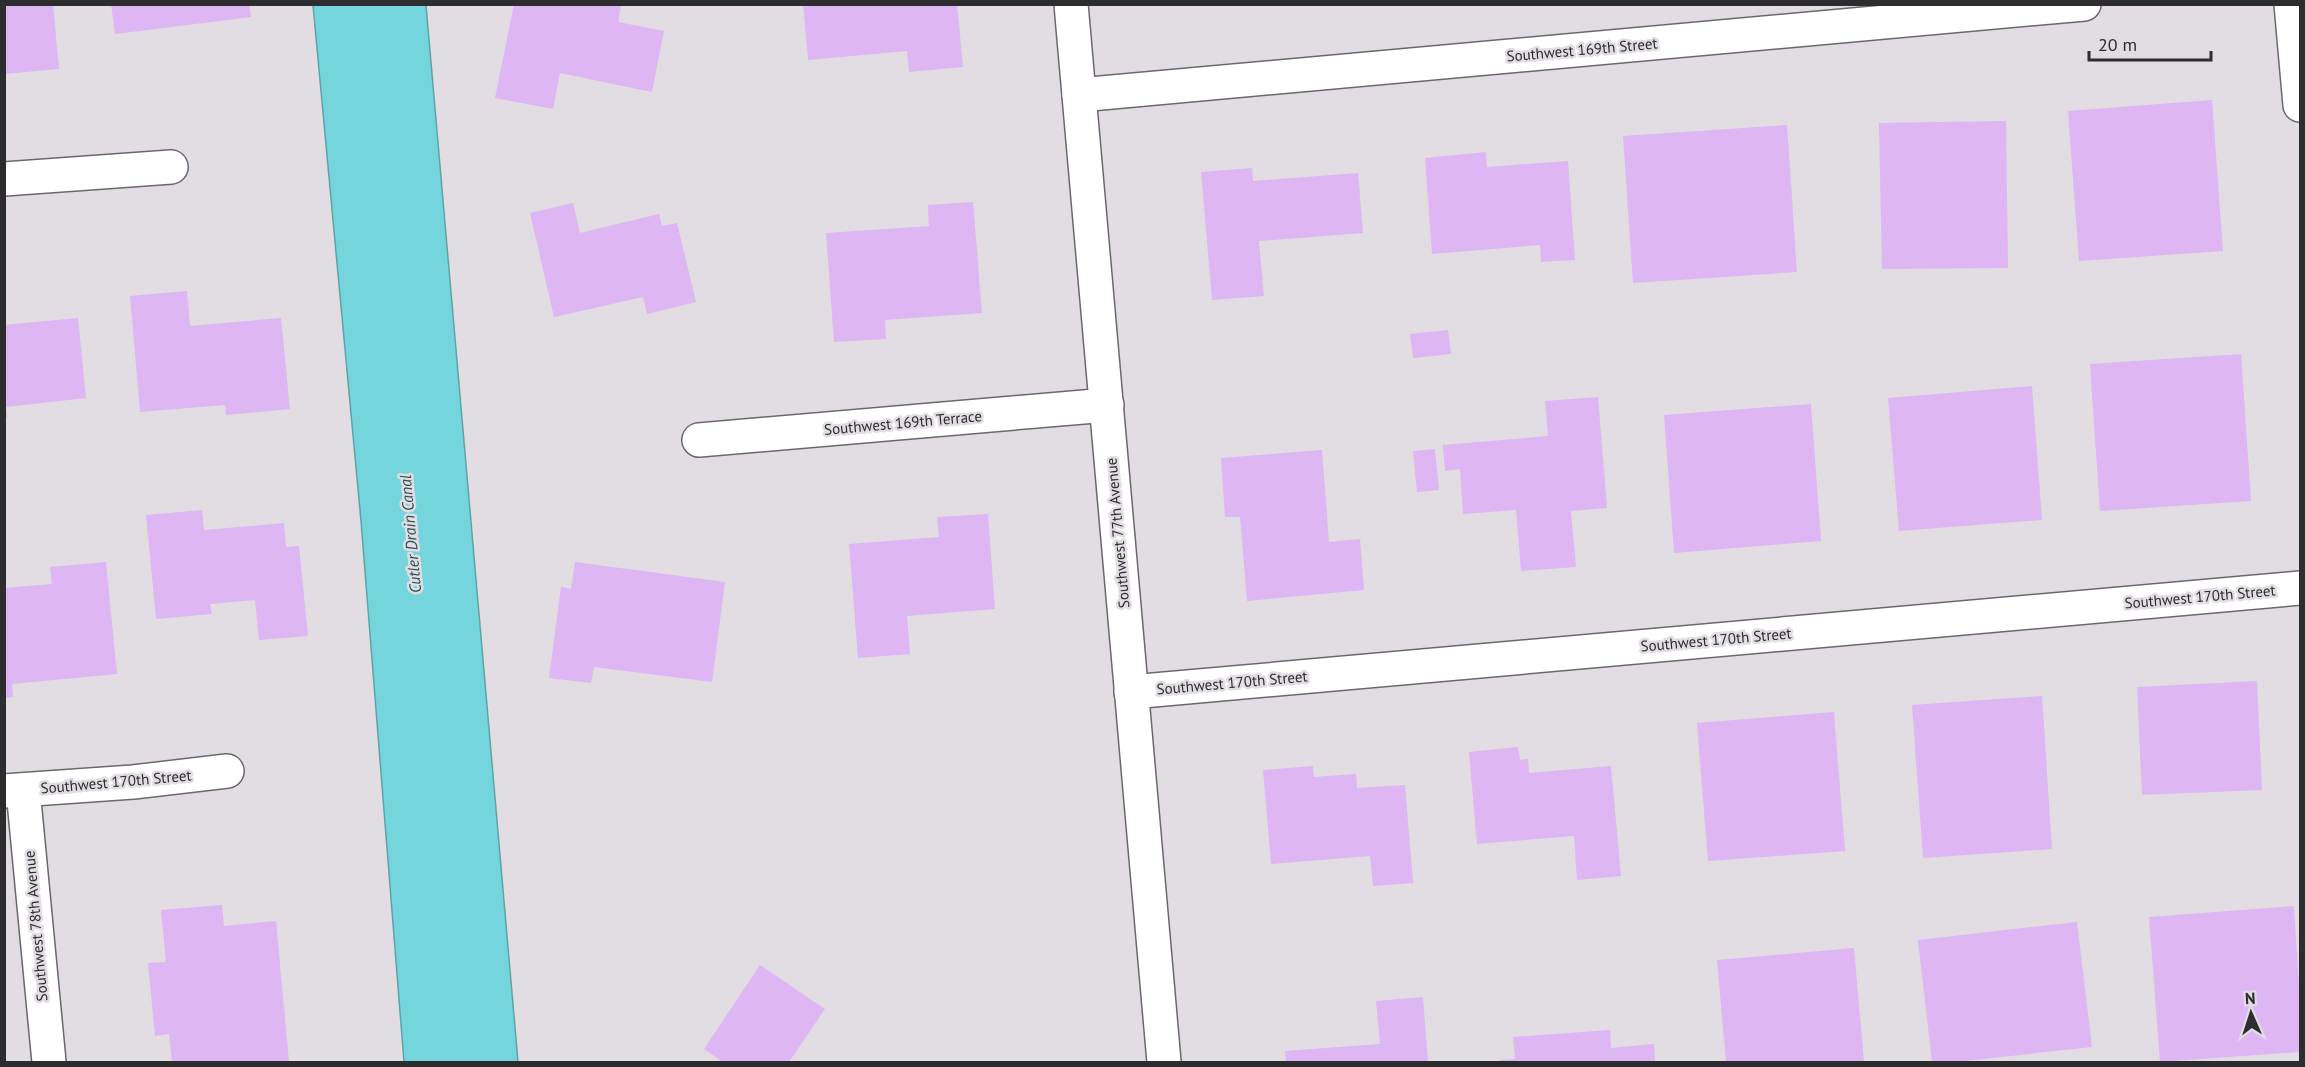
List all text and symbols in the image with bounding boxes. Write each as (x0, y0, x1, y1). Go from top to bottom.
scale bar (2089, 24, 2210, 62)
street label: Southwest 169th Street (1506, 33, 1658, 66)
text: 20 m (2098, 33, 2137, 56)
street label: Southwest 169th Terrace (823, 406, 983, 439)
street label: Southwest 77th Avenue (1101, 457, 1134, 609)
water label: Cutler Drain Canal (395, 473, 425, 594)
street label: Southwest 170th Street (2124, 580, 2276, 613)
street label: Southwest 170th Street (1640, 623, 1792, 656)
street label: Southwest 170th Street (1156, 666, 1308, 699)
street label: Southwest 170th Street (40, 765, 192, 798)
street label: Southwest 78th Avenue (19, 850, 52, 1002)
north arrow (2221, 983, 2281, 1043)
text: N (2244, 988, 2256, 1008)

